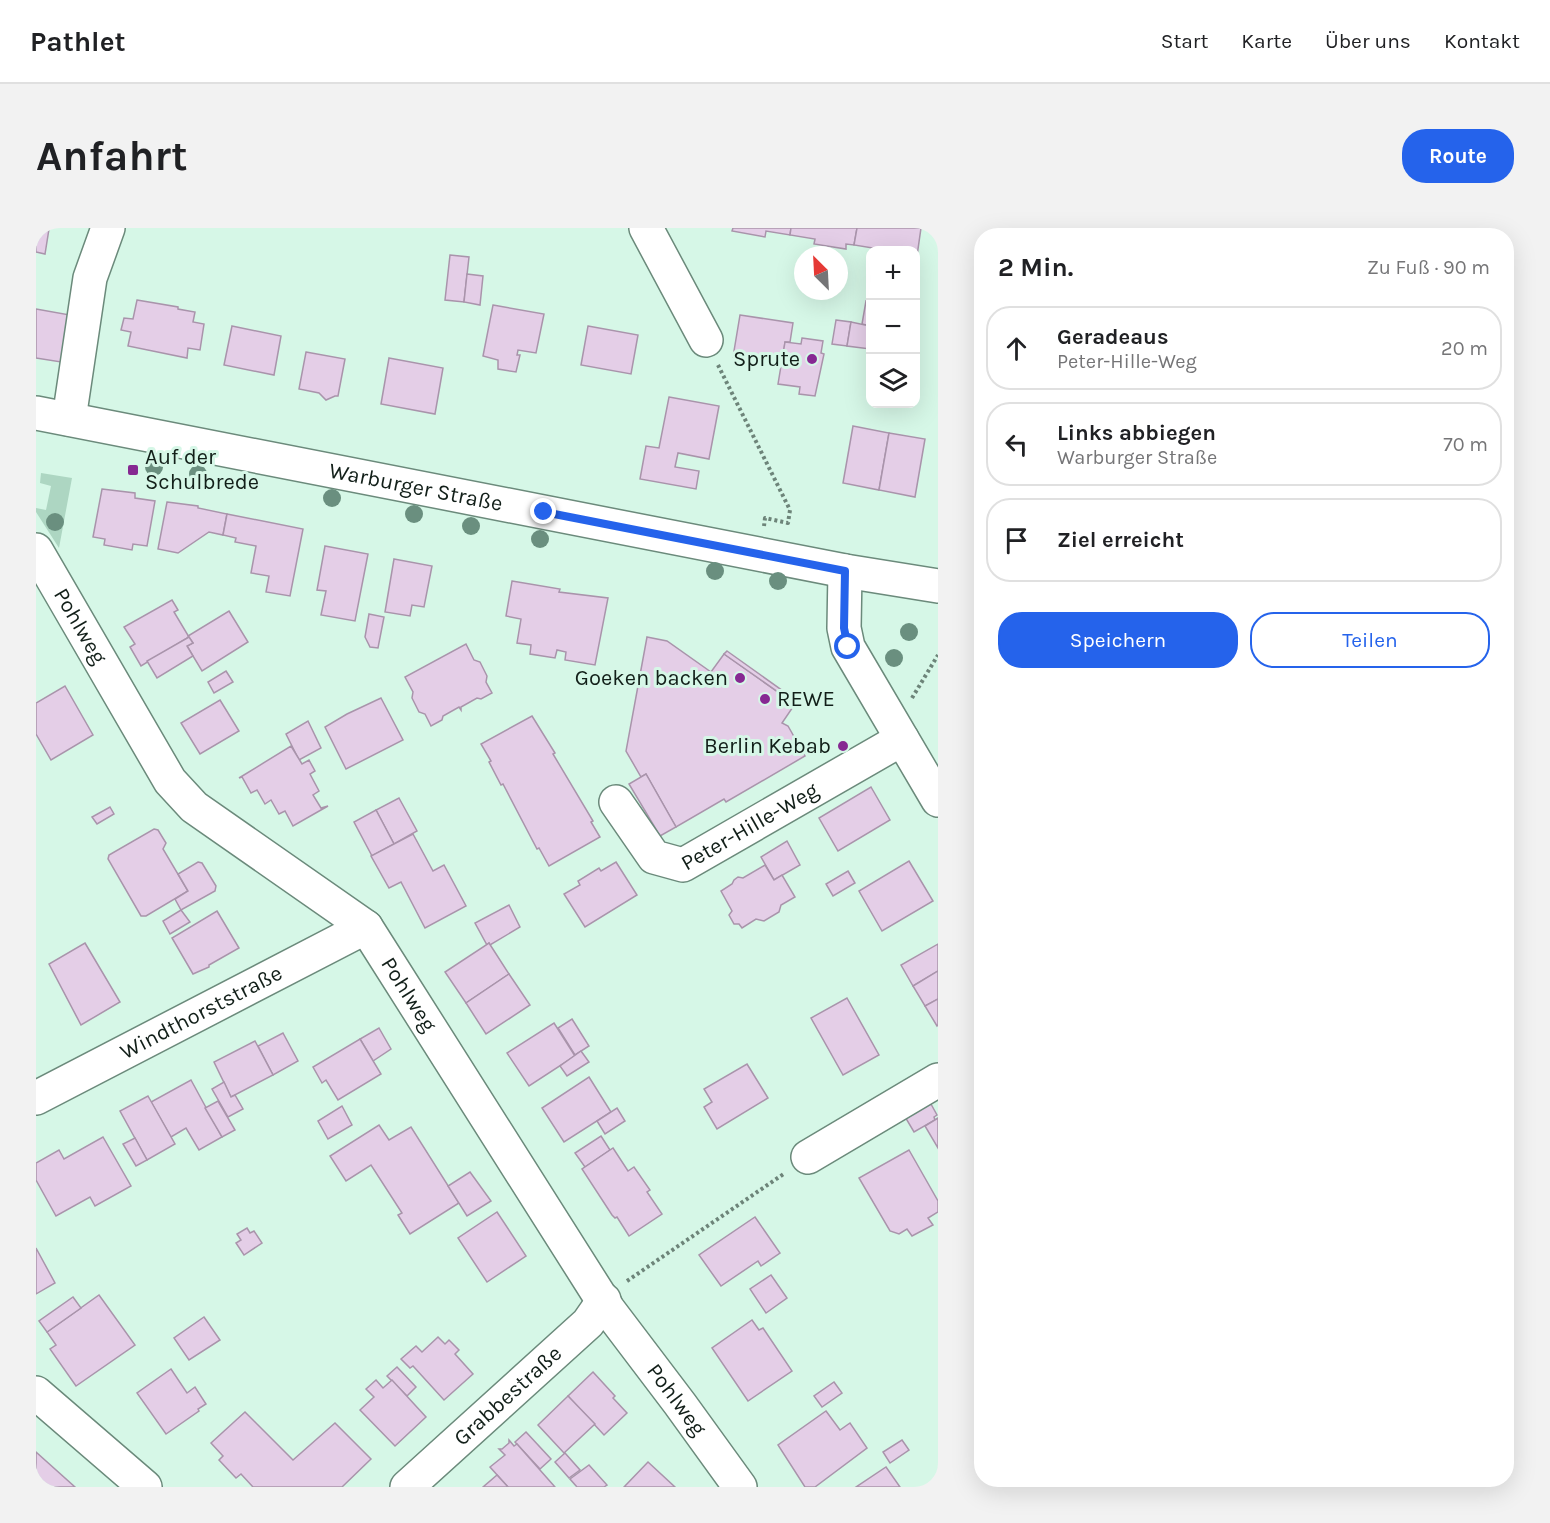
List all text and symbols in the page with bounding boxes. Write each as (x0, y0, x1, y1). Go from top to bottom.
text: Pathlet (30, 25, 126, 58)
text: Start (1161, 29, 1208, 53)
text: Karte (1241, 29, 1292, 53)
text: Über uns (1325, 29, 1411, 53)
text: Kontakt (1444, 29, 1520, 53)
button: Route (1402, 129, 1514, 183)
text: Anfahrt (36, 131, 188, 181)
north arrow (794, 246, 848, 300)
map controls (866, 246, 920, 408)
button: + (866, 246, 920, 300)
text: 2 Min. (998, 252, 1073, 283)
text: Zu Fuß · 90 m (1367, 256, 1490, 279)
button: − (866, 300, 920, 354)
text: Geradeaus (1057, 324, 1169, 350)
icon: ahead (1000, 332, 1033, 365)
text: 20 m (1441, 337, 1488, 360)
place label: Sprute (733, 346, 800, 372)
text: Peter-Hille-Weg (1057, 350, 1197, 373)
marker: Sprute (805, 352, 819, 366)
button: layers (866, 354, 920, 408)
text: Links abbiegen (1057, 420, 1216, 446)
icon: left (1000, 428, 1033, 461)
text: 70 m (1443, 433, 1488, 456)
place label: Auf der Schulbrede (145, 444, 259, 495)
text: Warburger Straße (1057, 446, 1217, 469)
street label: Warburger Straße (327, 458, 505, 517)
marker: Auf der Schulbrede (126, 463, 140, 477)
route end (530, 498, 556, 524)
icon: arrive (1000, 524, 1033, 557)
text: Ziel erreicht (1057, 527, 1184, 553)
street label: Pohlweg (48, 584, 113, 669)
button: Speichern (998, 612, 1238, 668)
button: Teilen (1250, 612, 1490, 668)
route start (834, 633, 860, 659)
place label: Goeken backen (575, 665, 728, 691)
marker: Goeken backen (733, 671, 747, 685)
place label: REWE (777, 686, 835, 712)
marker: REWE (758, 692, 772, 706)
place label: Berlin Kebab (704, 733, 831, 759)
marker: Berlin Kebab (836, 739, 850, 753)
street label: Peter-Hille-Weg (677, 777, 824, 876)
street label: Pohlweg (375, 952, 442, 1037)
street label: Windthorststraße (116, 960, 286, 1065)
street label: Grabbestraße (449, 1340, 567, 1451)
street label: Pohlweg (641, 1358, 712, 1441)

